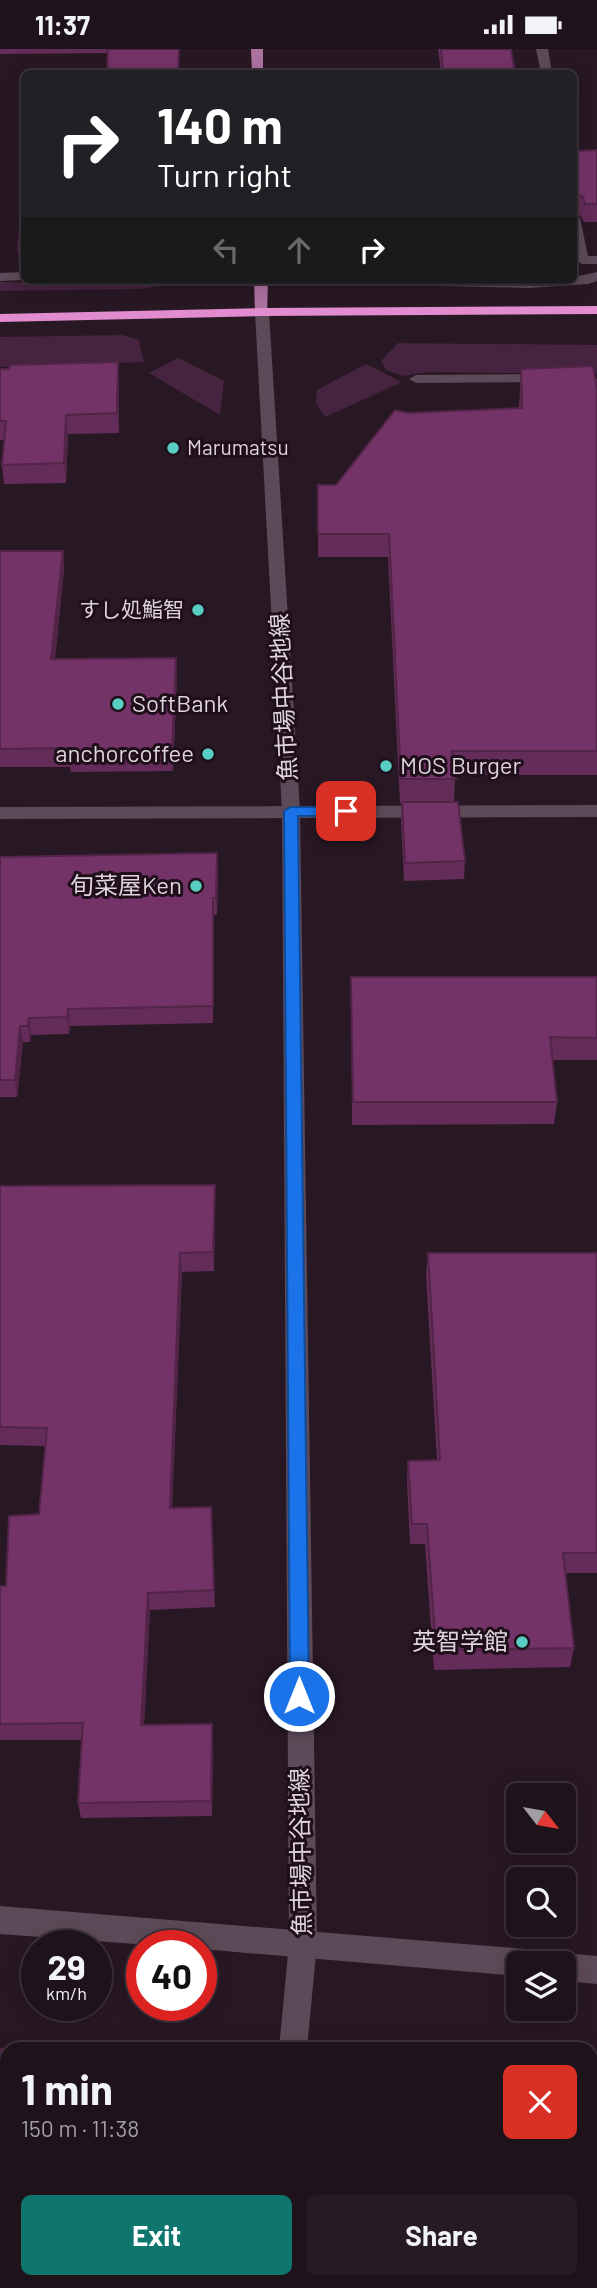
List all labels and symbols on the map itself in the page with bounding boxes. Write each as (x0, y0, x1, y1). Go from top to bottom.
place label: Marumatsu (187, 434, 289, 459)
marker: Marumatsu (165, 440, 181, 456)
place label: すし処鮨智 (79, 596, 184, 621)
marker: すし処鮨智 (190, 602, 206, 618)
street label: 魚市場中谷地線 (264, 612, 301, 782)
place label: SoftBank (132, 688, 228, 717)
marker: SoftBank (110, 696, 126, 712)
place label: anchorcoffee (55, 738, 194, 767)
marker: anchorcoffee (200, 746, 216, 762)
place label: MOS Burger (400, 750, 522, 779)
marker: MOS Burger (378, 758, 394, 774)
pin (316, 781, 376, 841)
place label: 旬菜屋Ken (70, 870, 182, 899)
marker: 旬菜屋Ken (188, 878, 204, 894)
place label: 英智学館 (412, 1626, 508, 1655)
marker: 英智学館 (514, 1634, 530, 1650)
position arrow (262, 1659, 336, 1733)
street label: 魚市場中谷地線 (284, 1768, 315, 1936)
north arrow (506, 1783, 576, 1853)
speed limit sign: 40 (126, 1930, 217, 2021)

